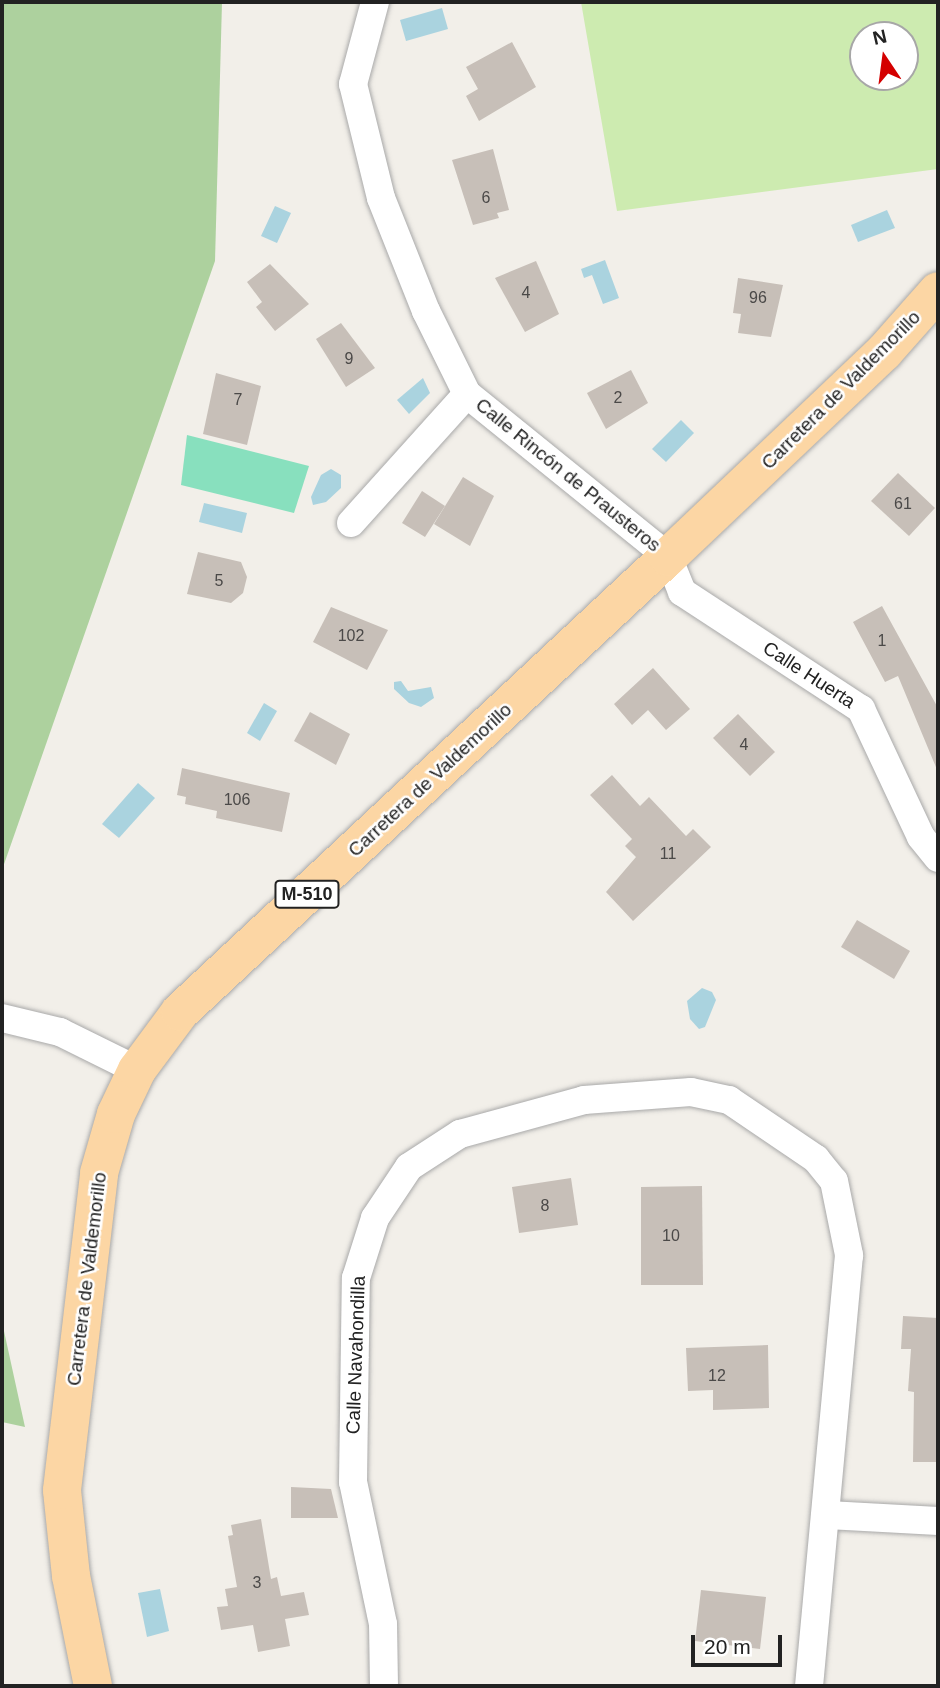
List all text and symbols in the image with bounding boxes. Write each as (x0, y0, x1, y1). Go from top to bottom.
north arrow (849, 21, 919, 91)
text: N (871, 25, 889, 49)
house number: 6 (482, 188, 490, 208)
house number: 4 (522, 283, 530, 303)
house number: 96 (749, 288, 767, 308)
street label: Carretera de Valdemorillo (757, 306, 925, 474)
house number: 9 (345, 349, 353, 369)
house number: 2 (614, 388, 622, 408)
house number: 7 (234, 390, 242, 410)
street label: Calle Rincón de Prausteros (471, 393, 665, 557)
house number: 61 (894, 494, 912, 514)
house number: 5 (215, 571, 223, 591)
house number: 102 (338, 626, 364, 646)
house number: 1 (878, 631, 886, 651)
street label: Calle Huerta (759, 637, 859, 713)
street label: Carretera de Valdemorillo (344, 698, 516, 862)
house number: 4 (740, 735, 748, 755)
house number: 106 (224, 790, 250, 810)
house number: 11 (660, 844, 676, 864)
road number: M-510 (274, 880, 340, 908)
street label: Carretera de Valdemorillo (63, 1171, 111, 1387)
house number: 8 (541, 1196, 549, 1216)
house number: 10 (662, 1226, 680, 1246)
street label: Calle Navahondilla (342, 1275, 370, 1435)
house number: 12 (708, 1366, 726, 1386)
house number: 3 (253, 1573, 261, 1593)
scale bar (695, 1622, 786, 1666)
text: 20 m (704, 1635, 751, 1658)

